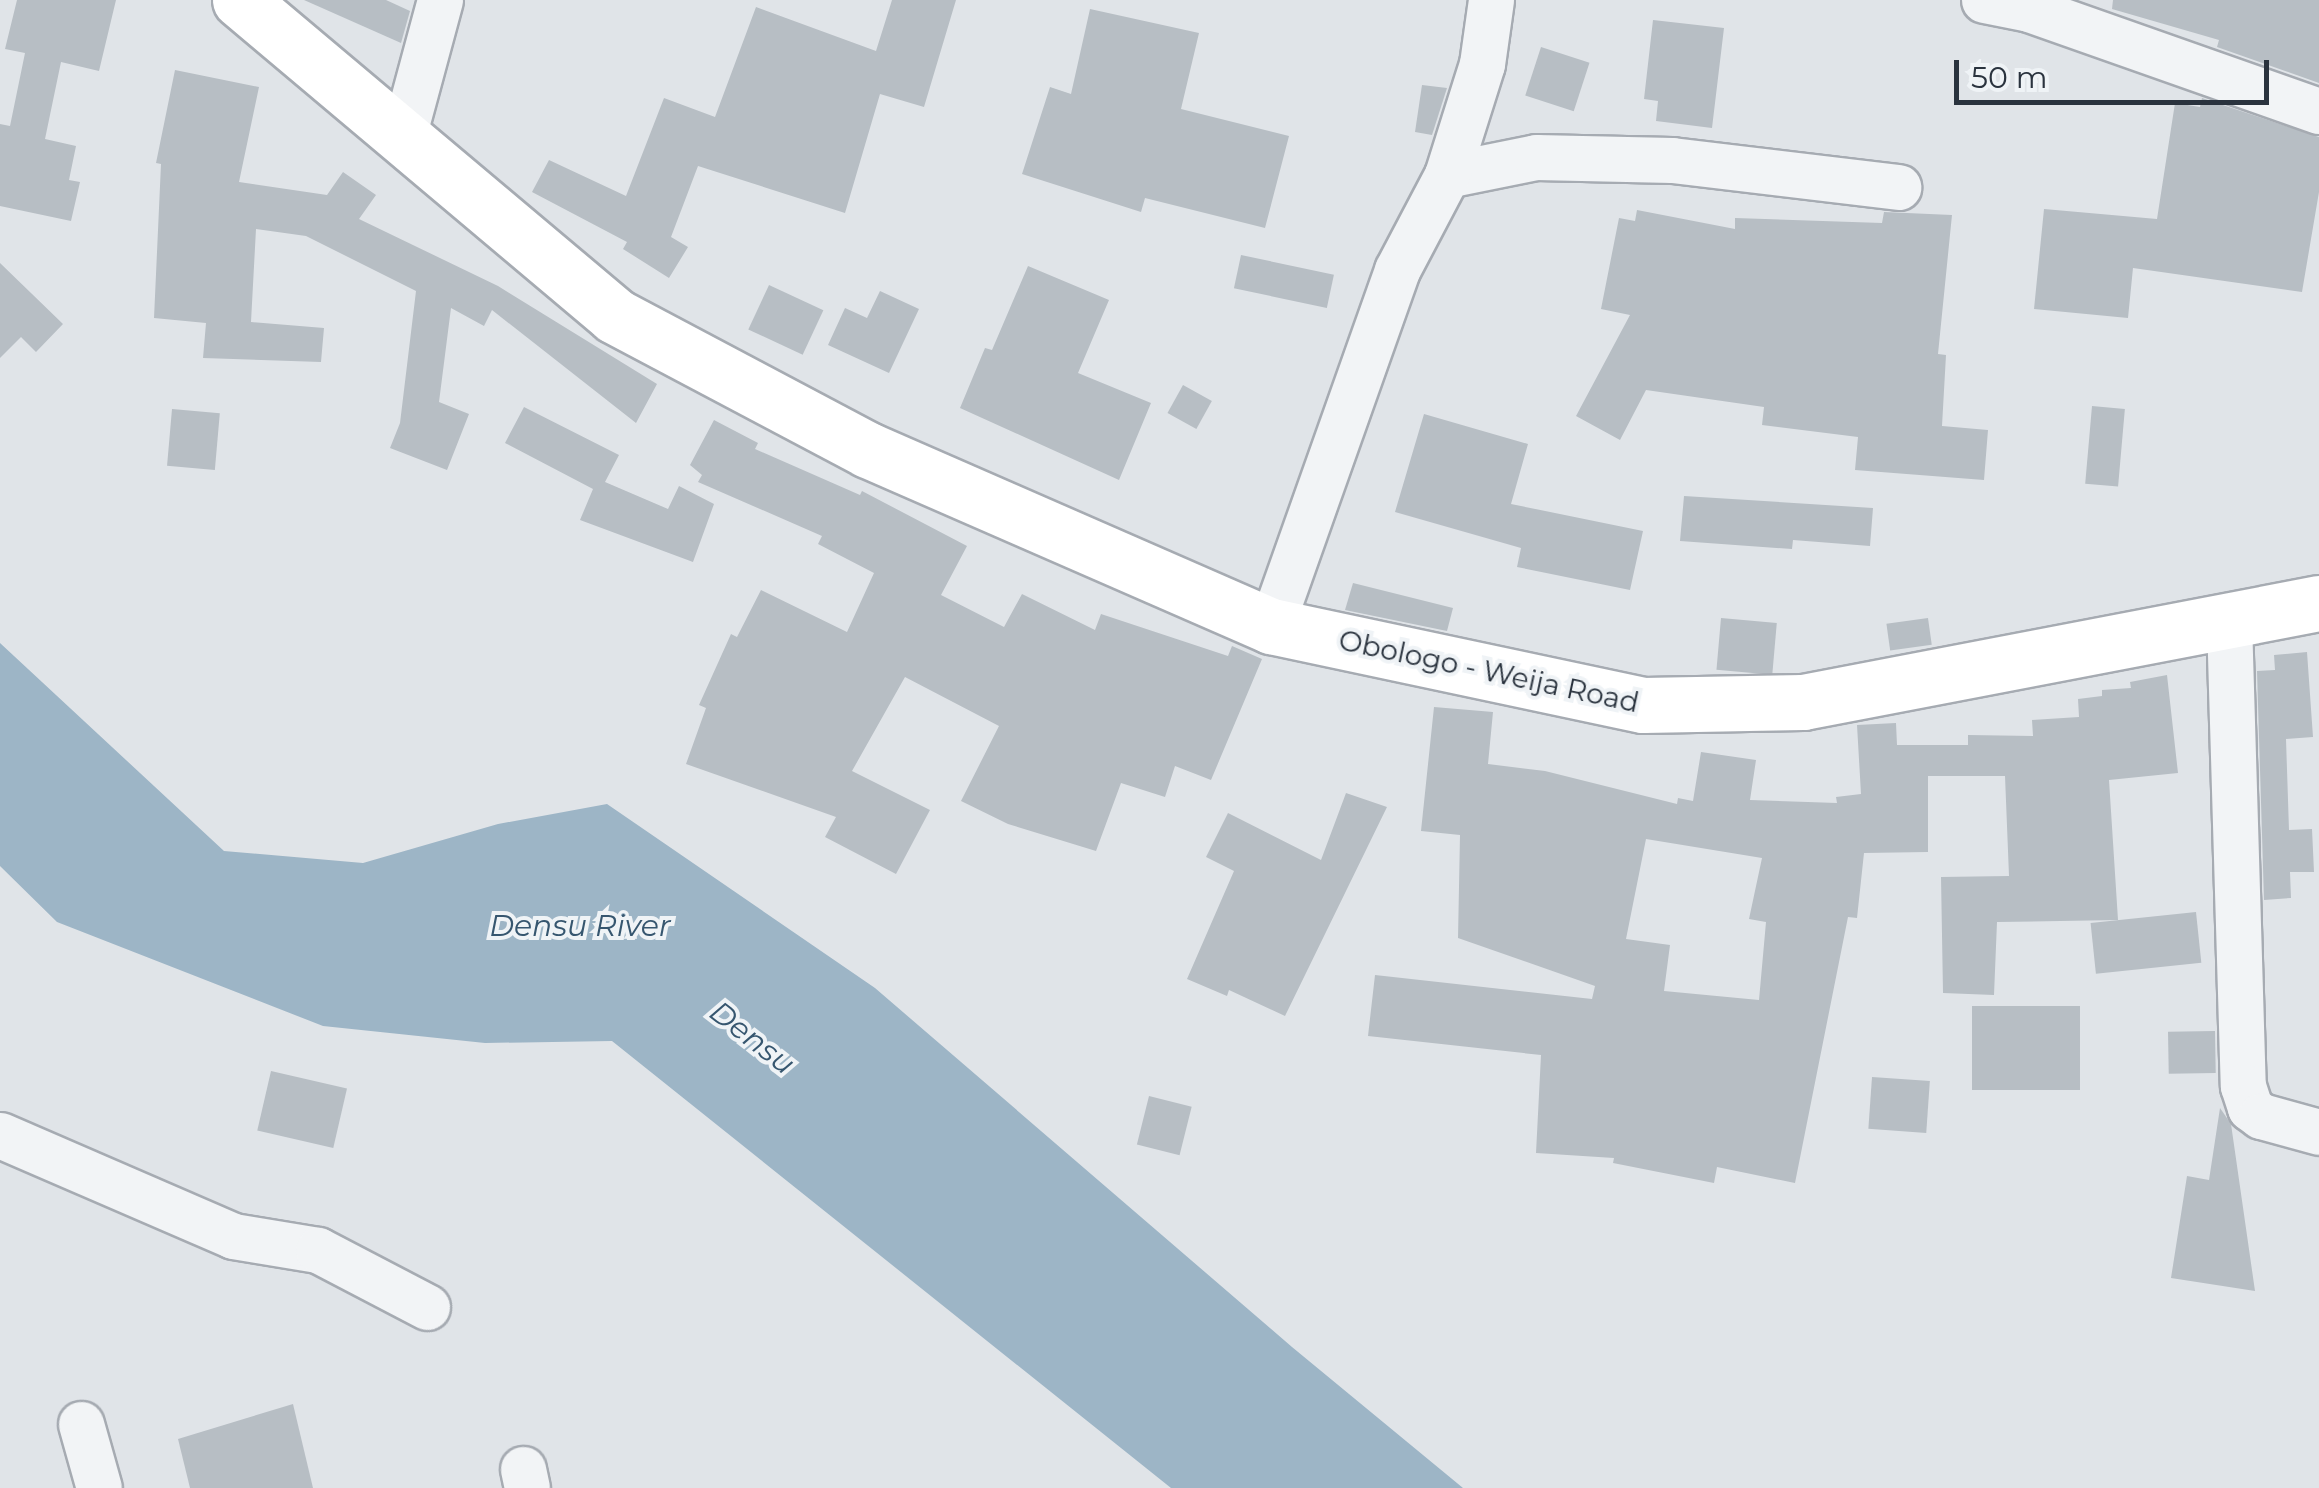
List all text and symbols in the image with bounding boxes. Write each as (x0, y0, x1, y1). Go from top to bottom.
scale bar (1959, 40, 2274, 102)
text: 50 m (1971, 59, 2048, 96)
street label: Obologo - Weija Road (1336, 623, 1642, 719)
water label: Densu River (489, 908, 671, 944)
water label: Densu (702, 994, 802, 1082)

